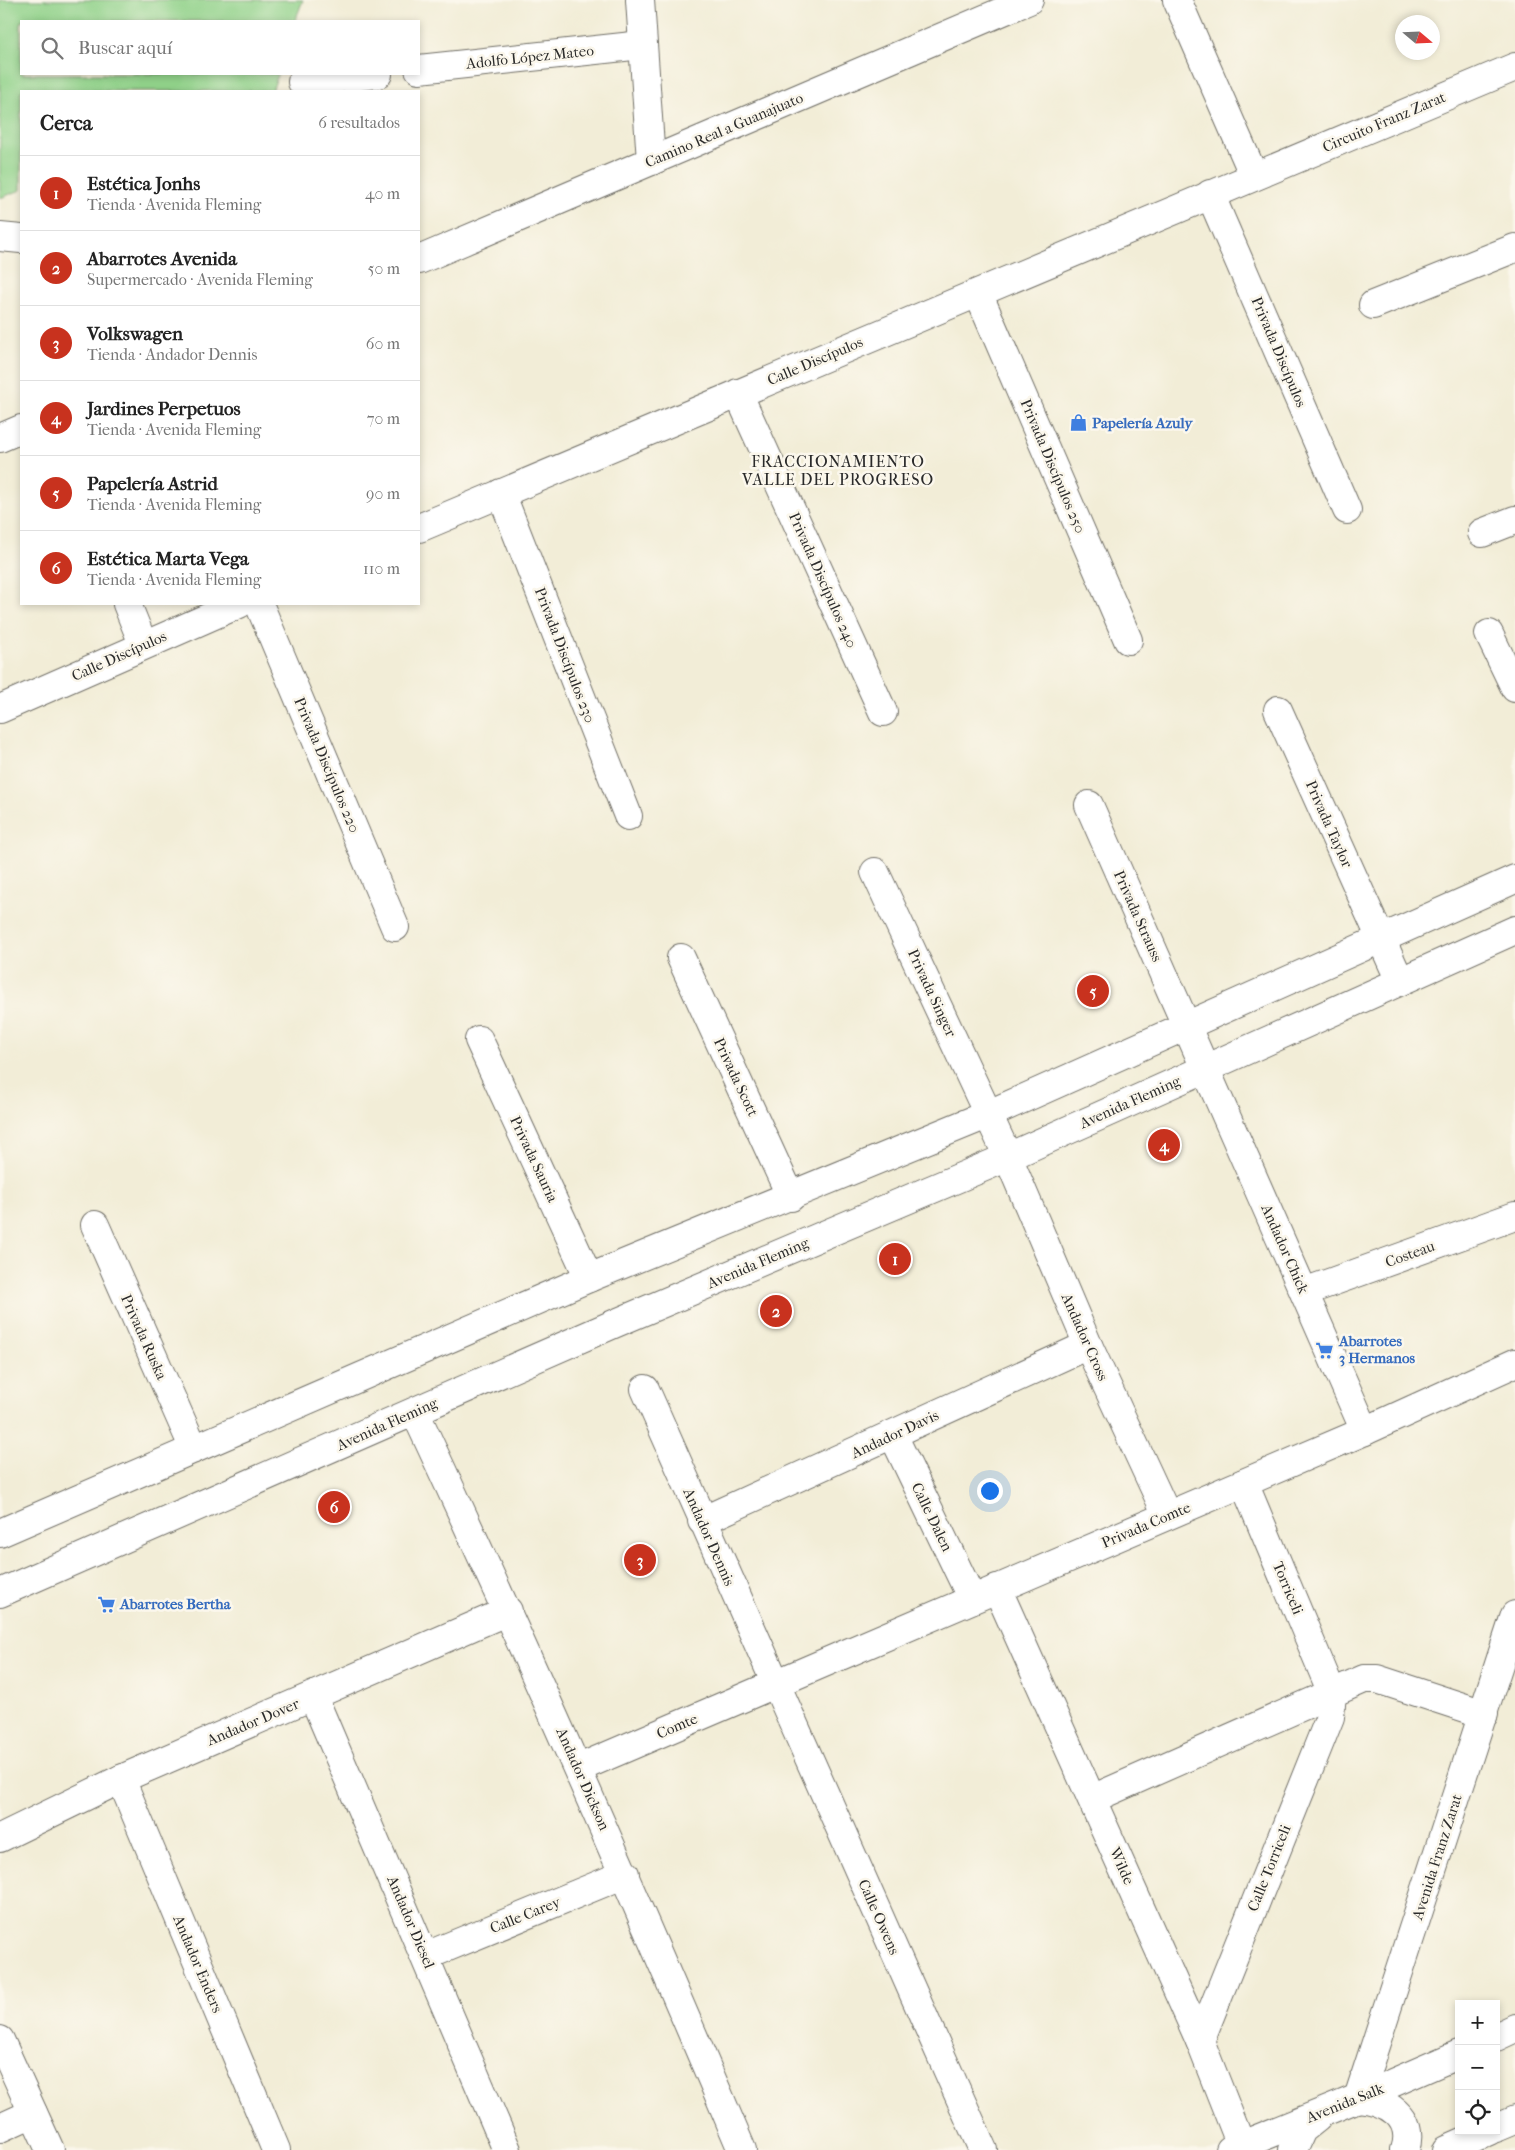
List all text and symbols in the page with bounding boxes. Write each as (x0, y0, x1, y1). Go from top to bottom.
north arrow (1395, 15, 1440, 60)
search box (20, 20, 420, 75)
icon: search (38, 34, 66, 62)
text: Buscar aquí (78, 37, 172, 59)
street label: Adolfo López Mateo (464, 41, 595, 73)
street label: Camino Real a Guanajuato (642, 88, 806, 171)
street label: Circuito Franz Zarat (1320, 88, 1449, 156)
text: Cerca (40, 111, 92, 135)
text: 6 resultados (318, 113, 400, 132)
text: Estética Jonhs (87, 173, 200, 195)
text: 1 (53, 184, 59, 203)
text: 40 m (365, 184, 400, 203)
text: Tienda · Avenida Fleming (87, 195, 261, 214)
text: Abarrotes Avenida (87, 248, 237, 270)
text: 2 (52, 259, 60, 278)
text: 50 m (368, 259, 400, 278)
text: Supermercado · Avenida Fleming (87, 270, 313, 289)
street label: Privada Discípulos (1248, 294, 1311, 410)
text: Volkswagen (87, 323, 183, 345)
street label: Calle Discípulos (765, 333, 866, 389)
text: 3 (53, 334, 59, 353)
text: 60 m (366, 334, 400, 353)
text: Tienda · Andador Dennis (87, 345, 257, 364)
street label: Privada Discípulos 250 (1017, 396, 1089, 536)
text: Jardines Perpetuos (87, 398, 241, 420)
text: 4 (51, 409, 61, 428)
text: 70 m (367, 409, 400, 428)
shop icon: Papelería Azuly (1068, 413, 1088, 433)
place label: Papelería Azuly (1092, 414, 1193, 432)
text: Tienda · Avenida Fleming (87, 420, 261, 439)
district label: FRACCIONAMIENTO VALLE DEL PROGRESO (741, 452, 934, 489)
text: Papelería Astrid (87, 473, 218, 495)
text: 5 (53, 484, 59, 503)
text: 90 m (366, 484, 400, 503)
text: Tienda · Avenida Fleming (87, 495, 261, 514)
street label: Privada Discípulos 240 (785, 509, 861, 651)
text: Estética Marta Vega (87, 548, 249, 570)
text: 6 (52, 559, 60, 578)
text: 110 m (363, 559, 400, 578)
text: Tienda · Avenida Fleming (87, 570, 261, 589)
street label: Privada Discípulos 230 (531, 585, 599, 725)
street label: Calle Discípulos (69, 627, 170, 685)
street label: Privada Discípulos 220 (290, 695, 364, 835)
street label: Privada Taylor (1302, 778, 1357, 871)
street label: Privada Strauss (1110, 867, 1166, 965)
street label: Privada Singer (904, 946, 960, 1040)
pin: 5 (1077, 972, 1109, 1010)
street label: Privada Scott (710, 1035, 762, 1120)
street label: Avenida Fleming (1076, 1071, 1184, 1133)
street label: Privada Sauria (506, 1113, 562, 1206)
pin: 4 (1148, 1126, 1180, 1164)
street label: Andador Chick (1257, 1201, 1313, 1297)
street label: Avenida Fleming (704, 1233, 812, 1293)
street label: Costeau (1383, 1237, 1438, 1271)
pin: 1 (879, 1240, 911, 1278)
street label: Andador Cross (1057, 1290, 1112, 1384)
street label: Privada Ruska (117, 1292, 171, 1383)
pin: 2 (760, 1292, 792, 1330)
place label: Abarrotes 3 Hermanos (1338, 1332, 1416, 1367)
supermarket icon: Abarrotes 3 Hermanos (1315, 1340, 1335, 1360)
street label: Avenida Fleming (333, 1393, 441, 1455)
street label: Andador Davis (848, 1406, 942, 1463)
your location (977, 1478, 1003, 1504)
street label: Calle Dalen (908, 1480, 957, 1555)
street label: Andador Dennis (679, 1484, 739, 1589)
pin: 6 (318, 1488, 350, 1526)
street label: Privada Comte (1099, 1498, 1194, 1552)
pin: 3 (624, 1541, 656, 1579)
street label: Torriceli (1269, 1559, 1307, 1618)
supermarket icon: Abarrotes Bertha (96, 1594, 116, 1614)
place label: Abarrotes Bertha (119, 1595, 232, 1613)
street label: Andador Dover (203, 1694, 302, 1750)
street label: Comte (654, 1709, 701, 1743)
street label: Andador Dickson (552, 1724, 614, 1833)
street label: Avenida Franz Zarat (1408, 1791, 1466, 1923)
street label: Calle Torriceli (1243, 1822, 1295, 1914)
street label: Wilde (1106, 1844, 1138, 1888)
street label: Andador Diesel (383, 1872, 439, 1971)
street label: Calle Owens (854, 1877, 904, 1958)
street label: Calle Carey (487, 1892, 564, 1937)
street label: Andador Enders (169, 1912, 227, 2016)
map controls (1455, 2000, 1500, 2135)
button: + (1455, 2000, 1500, 2045)
button: − (1455, 2045, 1500, 2090)
street label: Avenida Salk (1303, 2079, 1387, 2127)
button: locate (1455, 2090, 1500, 2135)

